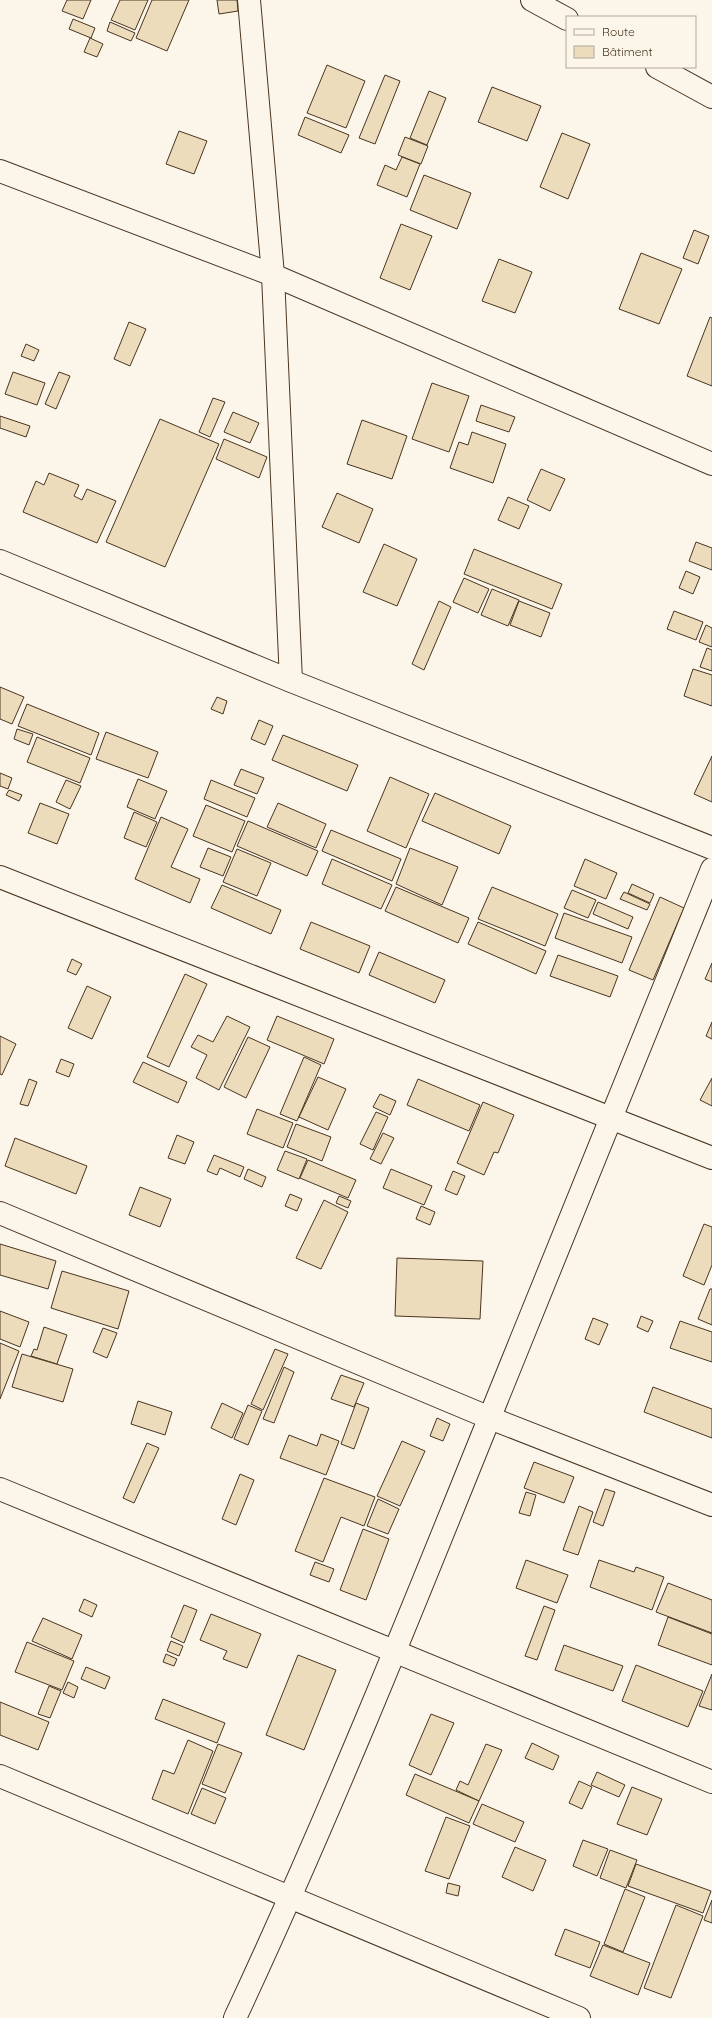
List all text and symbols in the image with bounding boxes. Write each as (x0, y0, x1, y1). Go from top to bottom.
legend (566, 16, 696, 68)
text: Route (602, 24, 635, 39)
text: Bâtiment (602, 44, 652, 59)

